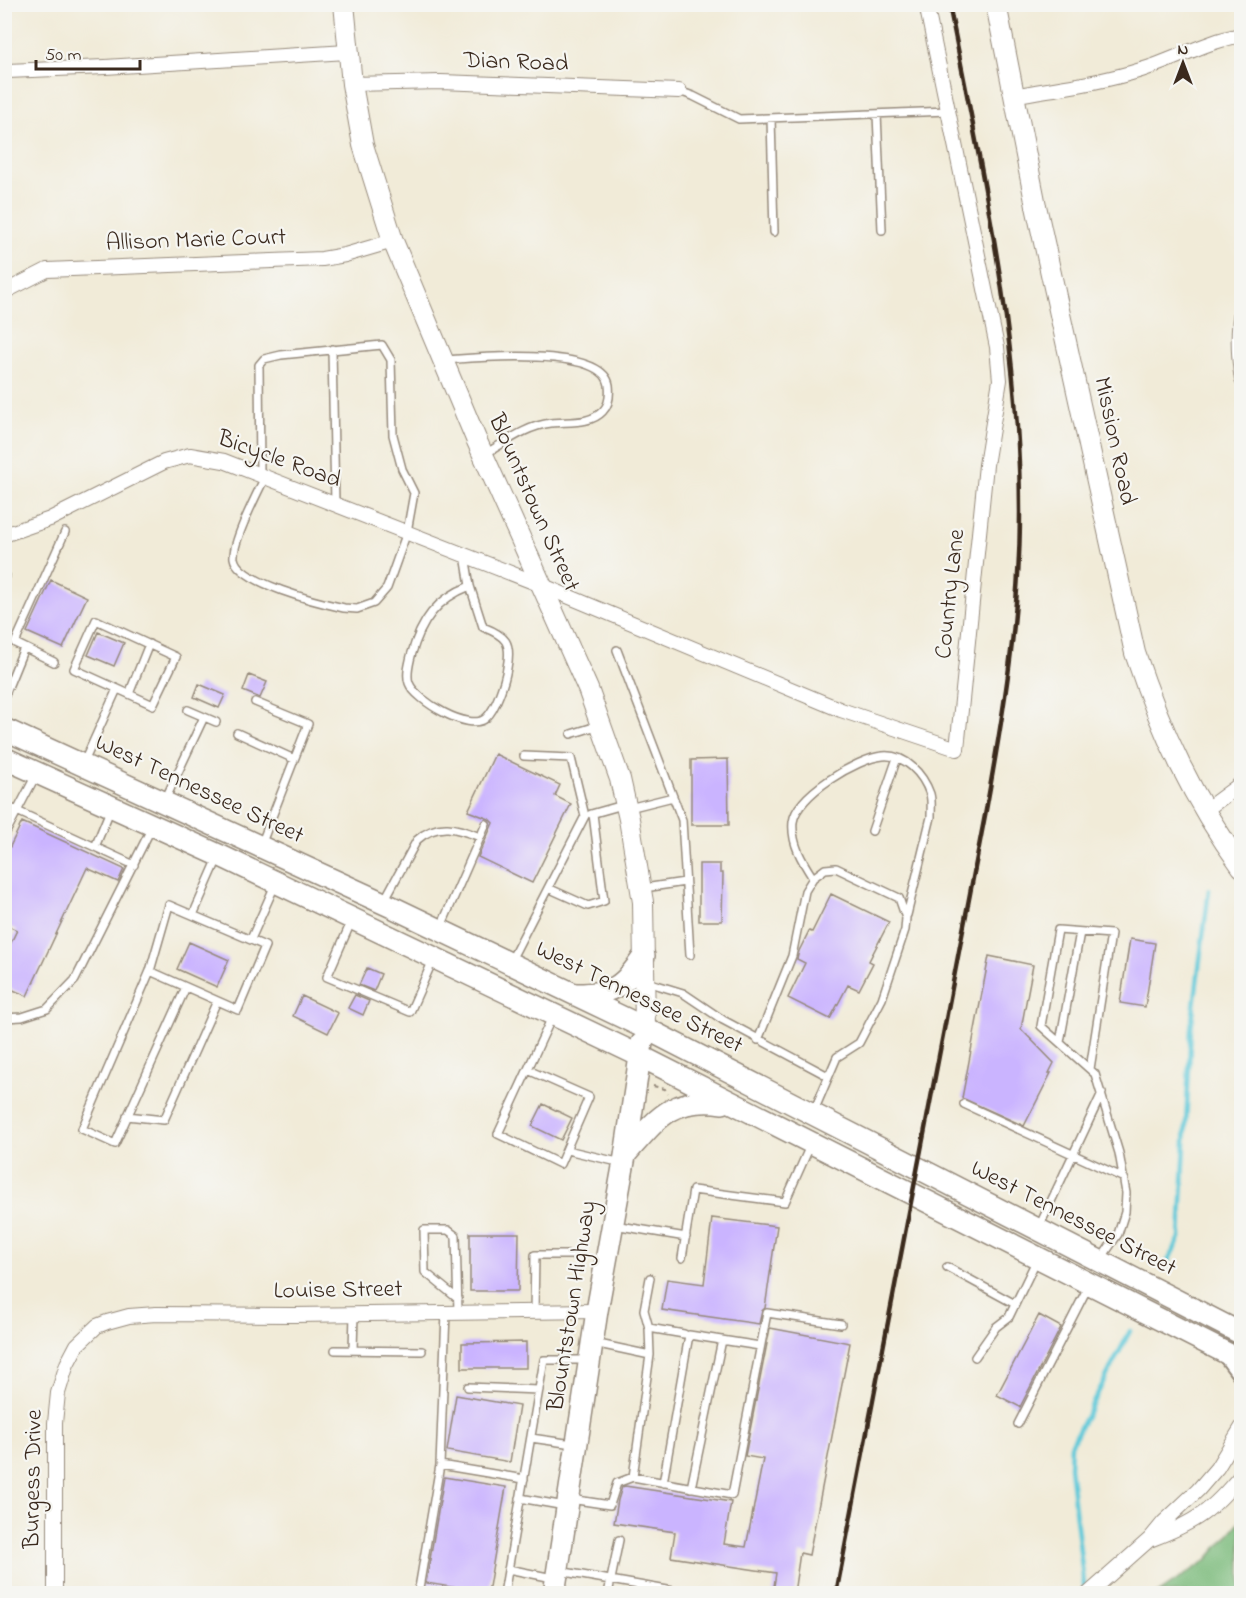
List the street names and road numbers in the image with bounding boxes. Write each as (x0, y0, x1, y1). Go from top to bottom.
street label: Dian Road (462, 44, 570, 82)
street label: Allison Marie Court (105, 220, 287, 262)
street label: Mission Road (1083, 374, 1145, 509)
street label: Blountstown Street (478, 407, 588, 598)
street label: Bicycle Road (211, 421, 346, 500)
street label: Country Lane (927, 527, 976, 661)
street label: West Tennessee Street (89, 726, 309, 854)
street label: West Tennessee Street (529, 933, 749, 1063)
street label: West Tennessee Street (964, 1152, 1182, 1286)
street label: Blountstown Highway (539, 1198, 608, 1415)
street label: Louise Street (273, 1272, 403, 1310)
street label: Burgess Drive (15, 1409, 53, 1550)

